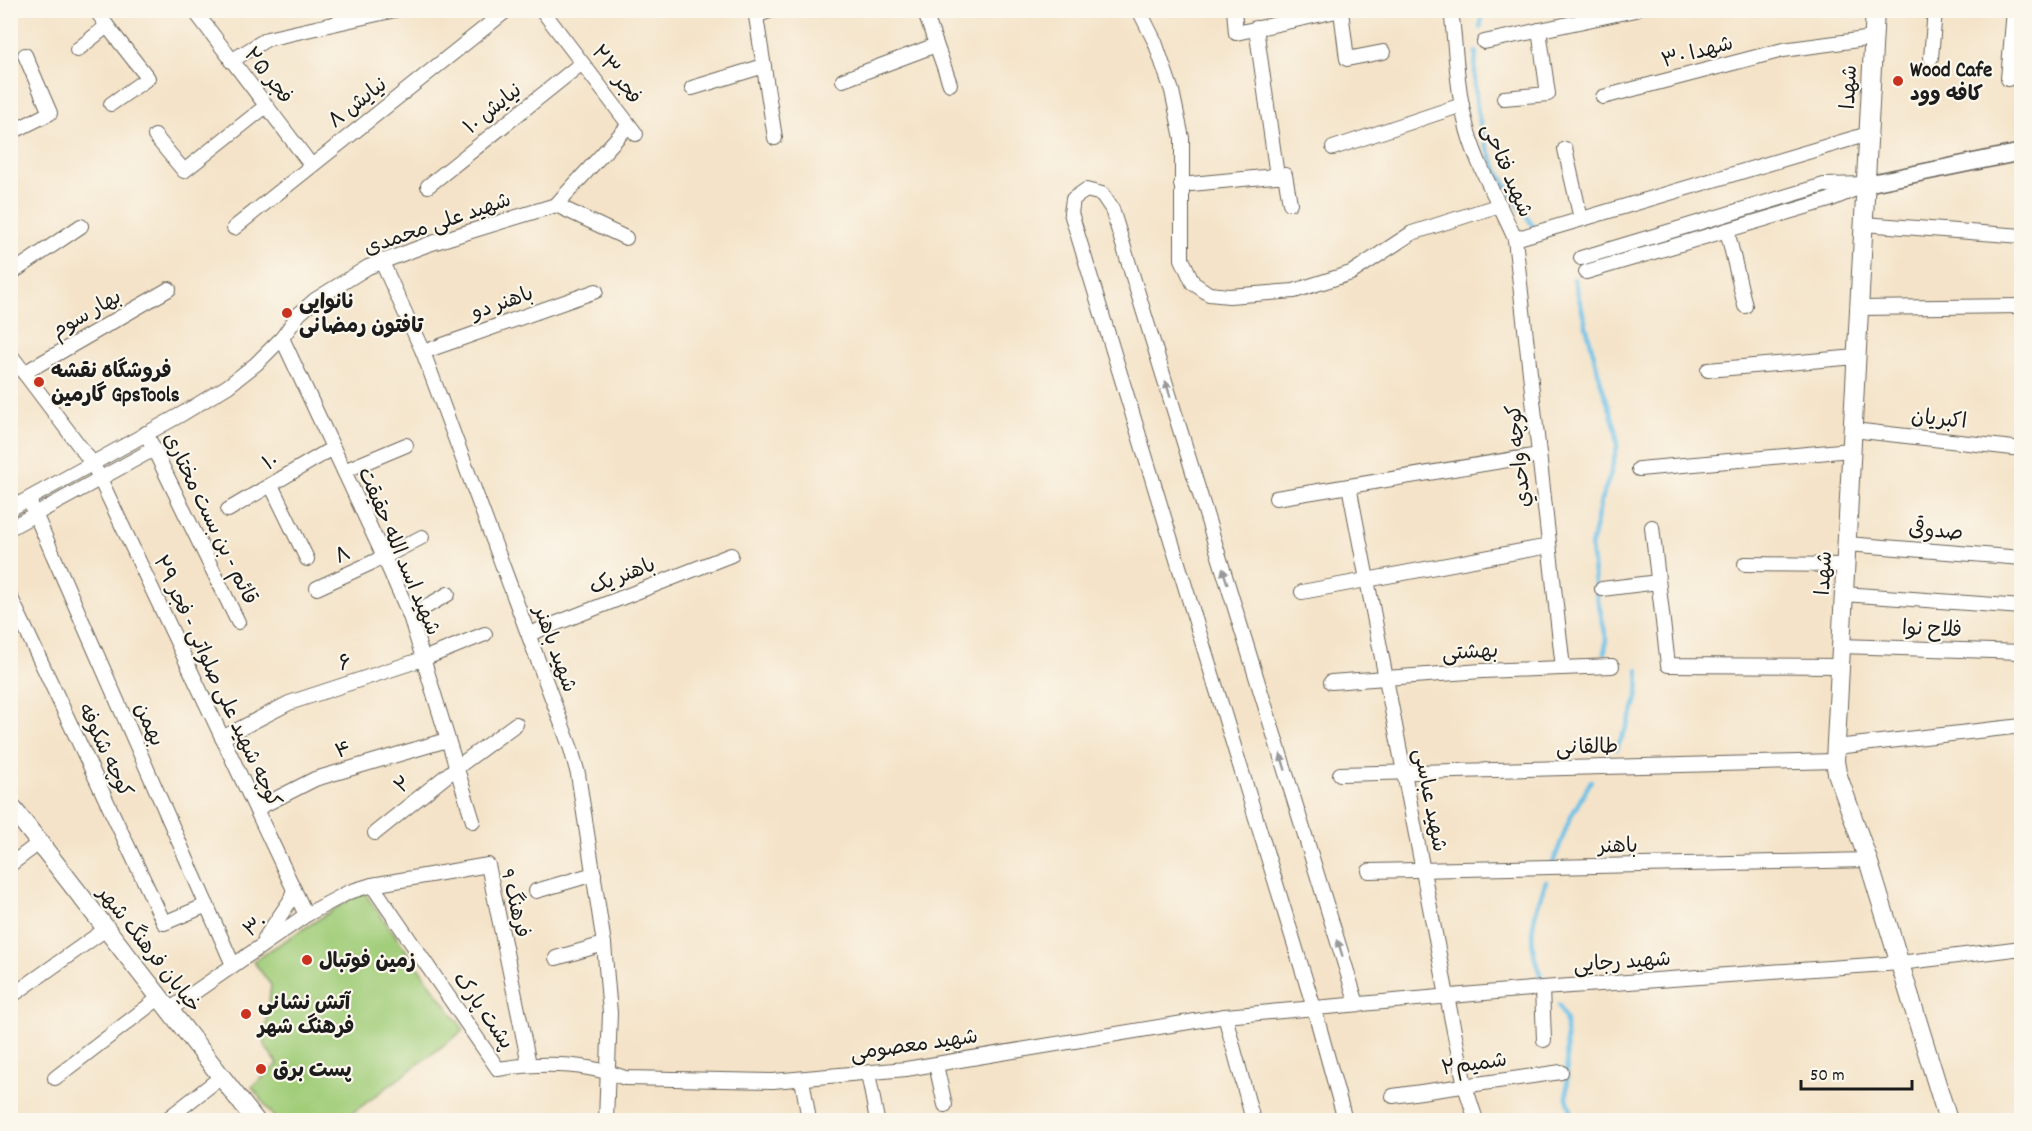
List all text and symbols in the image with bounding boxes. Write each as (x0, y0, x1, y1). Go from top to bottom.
street label: شهدا ۳۰ (1659, 30, 1737, 78)
street label: فجر ۲۳ (582, 40, 647, 112)
street label: فجر ۲۵ (235, 42, 298, 112)
place label: Wood Cafe کافه وود (1910, 57, 1992, 111)
street label: شهدا (1835, 64, 1867, 110)
street label: نیایش ۸ (323, 72, 395, 137)
marker: Wood Cafe کافه وود (1891, 74, 1905, 88)
street label: نیایش ۱۰ (458, 77, 530, 143)
street label: شهید فتاحی (1472, 119, 1539, 223)
street label: شهید علی محمدی (360, 187, 516, 265)
street label: باهنر دو (466, 280, 538, 330)
street label: بهار سوم (47, 283, 128, 348)
place label: نانوایی تافتون رمضانی (299, 289, 424, 343)
marker: نانوایی تافتون رمضانی (280, 306, 294, 320)
place label: فروشگاه نقشه گارمین GpsTools (51, 357, 180, 412)
marker: فروشگاه نقشه گارمین GpsTools (32, 375, 46, 389)
one-way arrow (1162, 380, 1172, 398)
street label: كوچه واحدي (1501, 403, 1541, 509)
street label: اکبریان (1909, 403, 1968, 439)
street label: قائم - بن بست مختاری (154, 428, 263, 611)
street label: ۱۰ (258, 447, 285, 480)
street label: شهید اسد الله حقیقت (348, 463, 446, 641)
street label: صدوقی (1907, 515, 1964, 550)
street label: ۸ (330, 540, 356, 573)
street label: شهدا (1810, 550, 1842, 596)
street label: کوچه شهید علی صلواتی - فجر ۲۹ (144, 551, 287, 813)
street label: باهنر یک (586, 551, 661, 604)
one-way arrow (1220, 566, 1229, 584)
street label: شهید باهنر (523, 601, 583, 697)
street label: فلاح نوا (1901, 615, 1962, 647)
street label: بهشتی (1441, 638, 1499, 670)
street label: ۶ (335, 649, 357, 681)
street label: بهمن (124, 698, 170, 752)
street label: کوچه شکوفه (68, 699, 138, 803)
street label: طالقانی (1556, 733, 1619, 765)
street label: ۴ (332, 735, 356, 768)
street label: شهید عباسی (1403, 746, 1453, 855)
one-way arrow (1277, 753, 1287, 771)
street label: ۲ (389, 770, 419, 802)
street label: باهنر (1596, 833, 1638, 863)
street label: فرهنگ 9 (491, 866, 536, 941)
street label: خیابان فرهنگ شهر (87, 880, 207, 1021)
street label: ۳۰ (238, 908, 275, 947)
one-way arrow (1335, 939, 1344, 957)
street label: شهید رجایی (1572, 946, 1672, 982)
place label: زمین فوتبال (319, 948, 416, 978)
marker: زمین فوتبال (300, 953, 314, 967)
street label: پشت پارک (444, 967, 519, 1057)
place label: آتش نشانی فرهنگ شهر (256, 990, 354, 1044)
marker: آتش نشانی فرهنگ شهر (239, 1007, 253, 1021)
street label: شهید معصومی (849, 1023, 980, 1071)
street label: شمیم۲ (1440, 1047, 1509, 1085)
scale bar (1801, 1053, 1912, 1091)
place label: پست برق (273, 1057, 352, 1087)
marker: پست برق (254, 1062, 268, 1076)
text: 50 m (1810, 1064, 1845, 1089)

